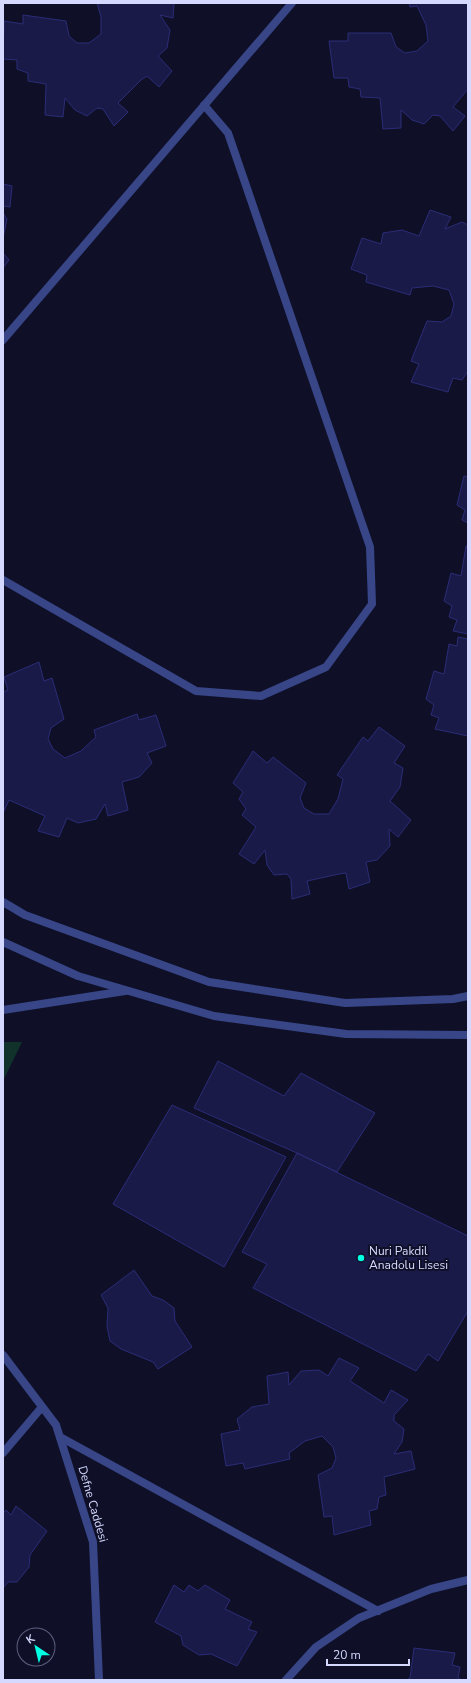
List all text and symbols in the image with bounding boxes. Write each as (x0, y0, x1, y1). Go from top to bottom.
place label: Nuri Pakdil Anadolu Lisesi (369, 1243, 448, 1273)
marker: Nuri Pakdil Anadolu Lisesi (356, 1253, 366, 1263)
street label: Defne Caddesi (74, 1464, 112, 1544)
north arrow (16, 1627, 56, 1667)
text: K (23, 1631, 38, 1647)
scale bar (327, 1641, 409, 1667)
text: 20 m (333, 1647, 361, 1663)

